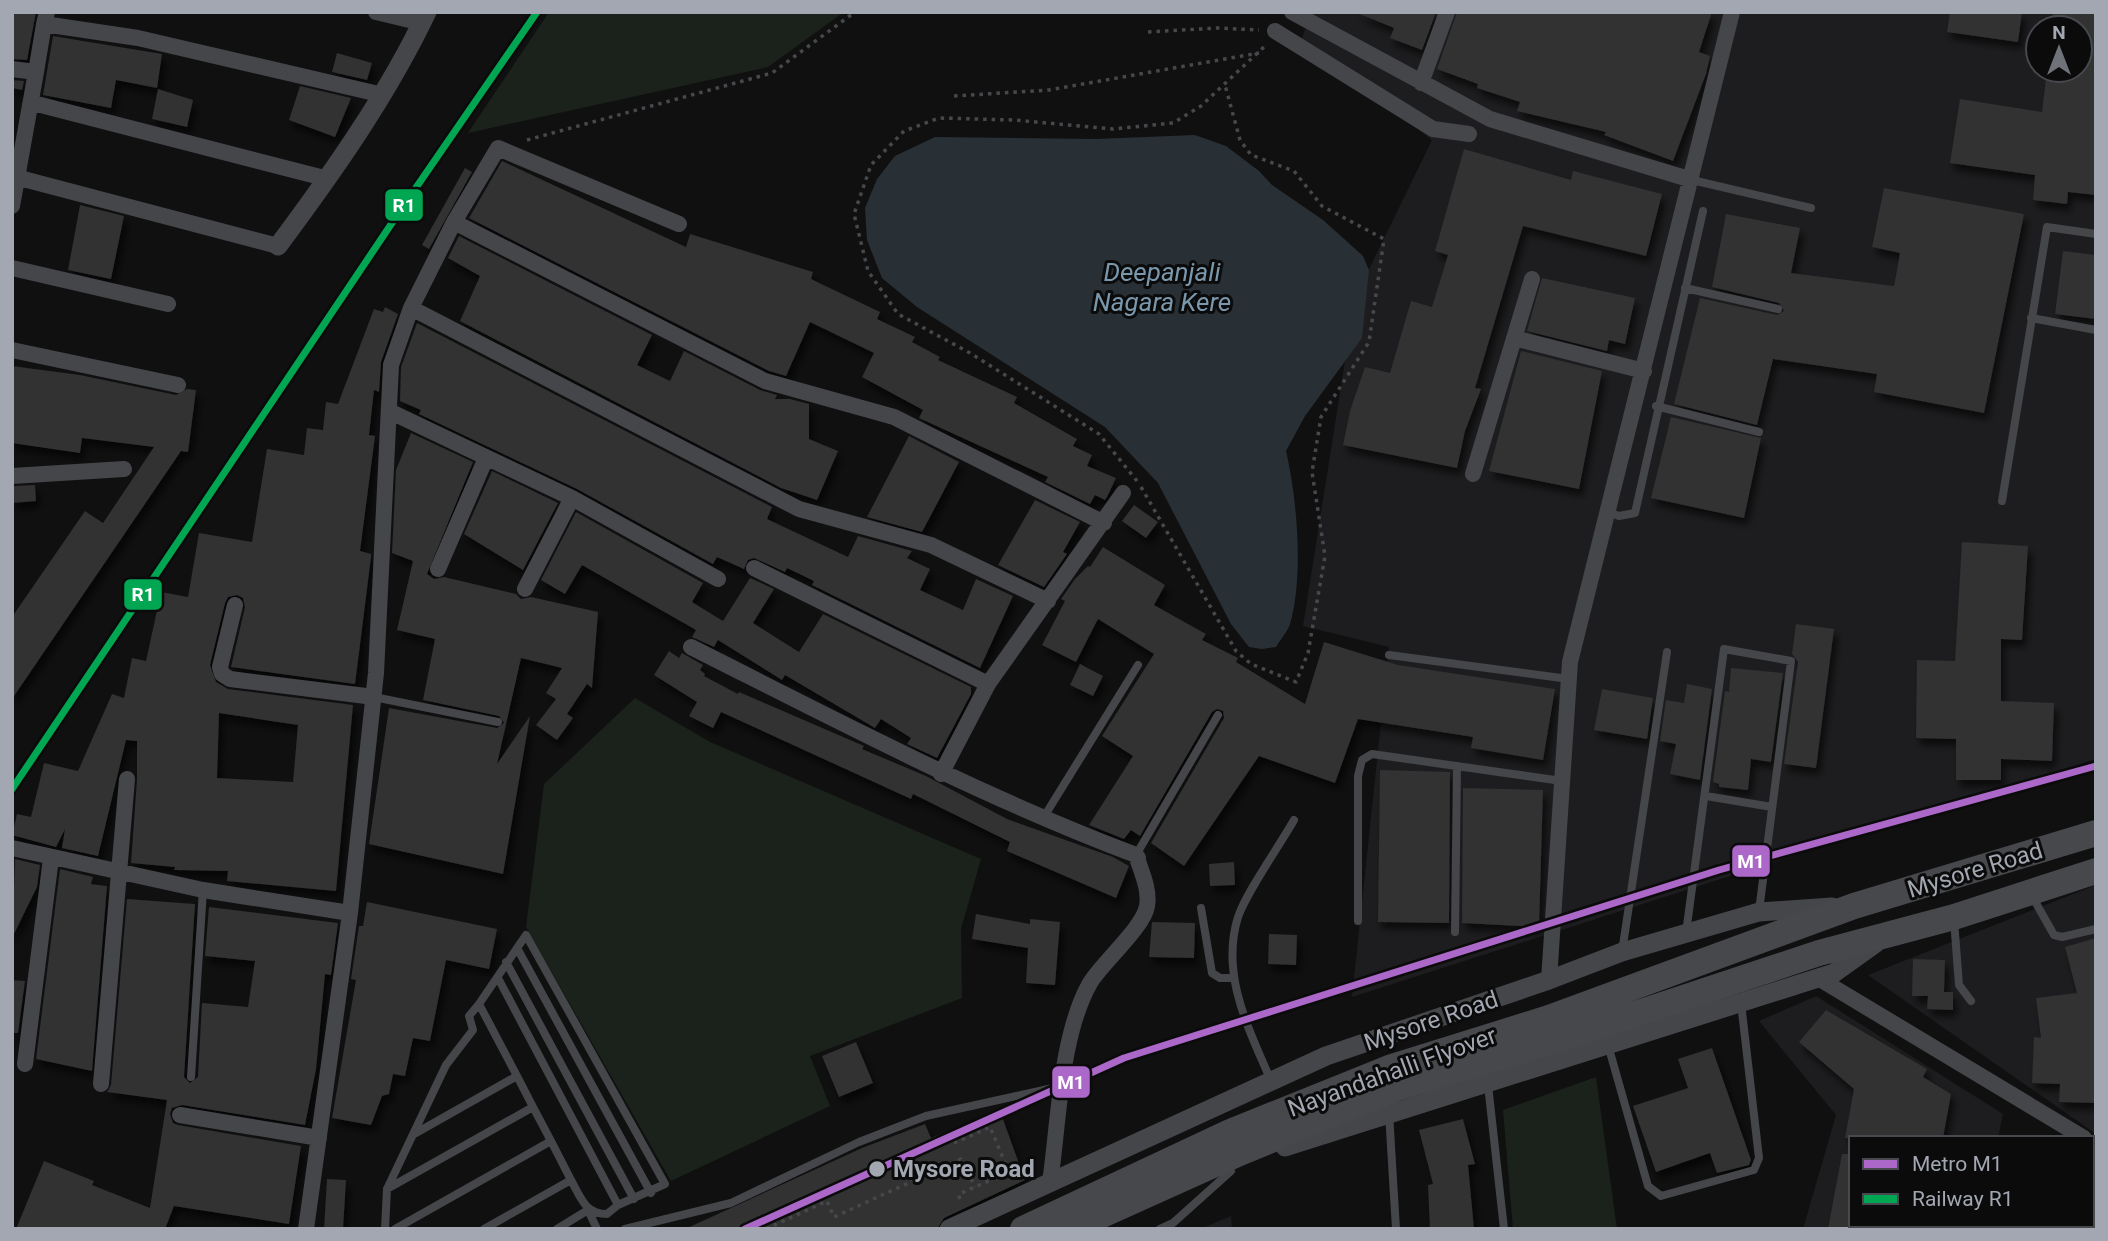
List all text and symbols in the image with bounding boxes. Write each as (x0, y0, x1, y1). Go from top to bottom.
north arrow (2024, 14, 2094, 84)
text: N (2052, 21, 2066, 44)
line badge: R1 (384, 188, 424, 222)
text: R1 (392, 194, 416, 217)
water label: Deepanjali Nagara Kere (1093, 257, 1231, 317)
line badge: R1 (123, 578, 163, 611)
text: R1 (131, 583, 155, 606)
street label: Mysore Road (1904, 836, 2046, 904)
line badge: M1 (1731, 844, 1771, 878)
text: M1 (1737, 850, 1765, 873)
street label: Mysore Road (1360, 985, 1502, 1057)
street label: Nayandahalli Flyover (1284, 1021, 1500, 1123)
line badge: M1 (1051, 1065, 1091, 1099)
text: M1 (1057, 1071, 1085, 1094)
legend (1849, 1136, 2094, 1227)
text: Metro M1 (1912, 1152, 2003, 1176)
place label: Mysore Road (893, 1155, 1035, 1183)
marker: Mysore Road (867, 1159, 887, 1179)
text: Railway R1 (1912, 1187, 2014, 1211)

